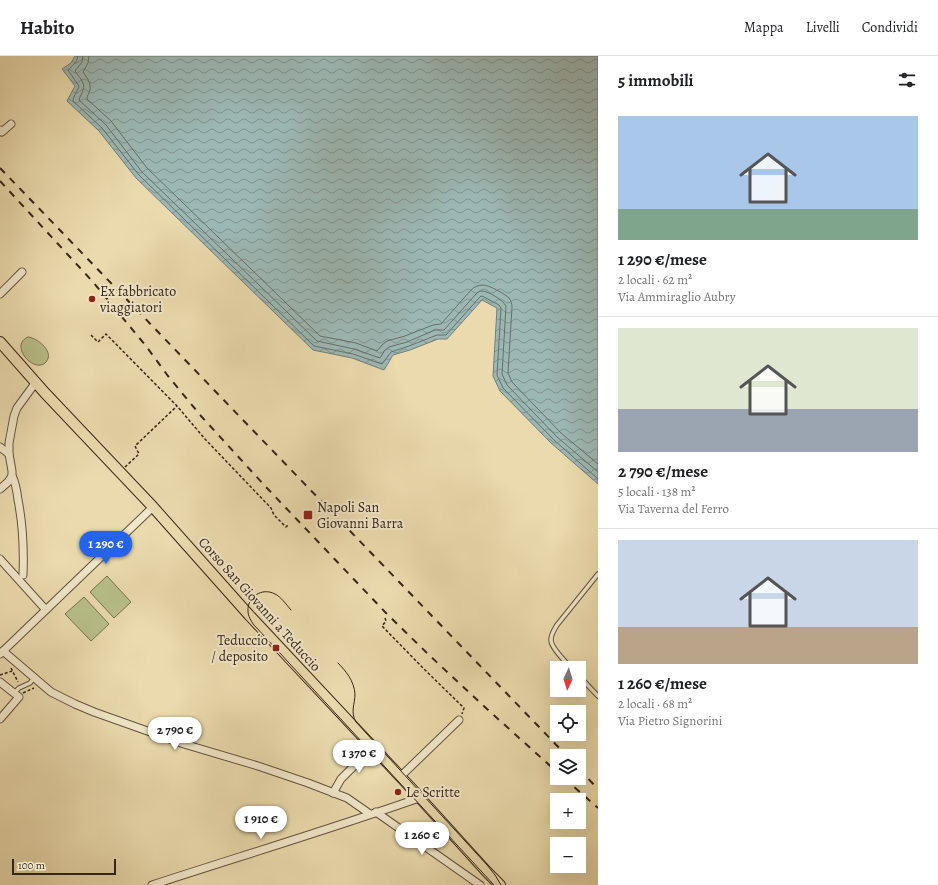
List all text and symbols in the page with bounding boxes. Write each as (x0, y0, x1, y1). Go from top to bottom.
text: Habito (20, 15, 74, 41)
text: Mappa (744, 18, 784, 37)
text: Livelli (806, 18, 840, 37)
text: Condividi (862, 18, 918, 37)
text: 5 immobili (618, 69, 694, 92)
icon: filters (896, 69, 918, 91)
icon: home (732, 142, 804, 214)
text: 1 290 €/mese (618, 248, 707, 271)
text: 2 locali · 62 m² (618, 271, 692, 288)
place label: Ex fabbricato viaggiatori (99, 282, 176, 317)
text: Via Ammiraglio Aubry (618, 288, 736, 305)
marker: Ex fabbricato viaggiatori (87, 294, 97, 304)
icon: home (732, 354, 804, 426)
text: 2 790 €/mese (618, 460, 708, 483)
text: 5 locali · 138 m² (618, 483, 696, 500)
place label: Napoli San Giovanni Barra (317, 498, 404, 533)
text: Via Taverna del Ferro (618, 500, 729, 517)
marker: Napoli San Giovanni Barra (302, 509, 314, 521)
pin: 1 290 € (69, 531, 143, 565)
street label: Corso San Giovanni a Teduccio (194, 533, 325, 676)
text: 1 290 € (88, 535, 124, 552)
icon: home (732, 566, 804, 638)
place label: Teduccio / deposito (211, 631, 268, 666)
marker: Teduccio / deposito (271, 643, 281, 653)
north arrow (550, 661, 586, 697)
map controls (550, 661, 586, 873)
text: 1 260 €/mese (618, 672, 707, 695)
text: 2 locali · 68 m² (618, 695, 692, 712)
button: locate (550, 705, 586, 741)
text: Via Pietro Signorini (618, 712, 722, 729)
pin: 2 790 € (138, 717, 212, 751)
text: 2 790 € (157, 721, 193, 738)
pin: 1 370 € (322, 740, 396, 774)
text: 1 370 € (342, 744, 376, 761)
button: layers (550, 749, 586, 785)
place label: Le Scritte (406, 783, 460, 802)
marker: Le Scritte (393, 787, 403, 797)
button: + (550, 793, 586, 829)
pin: 1 910 € (224, 806, 298, 840)
text: 1 910 € (244, 810, 278, 827)
pin: 1 260 € (385, 822, 459, 856)
text: 1 260 € (404, 826, 440, 843)
button: − (550, 837, 586, 873)
scale bar (12, 857, 116, 876)
text: 100 m (18, 858, 45, 873)

